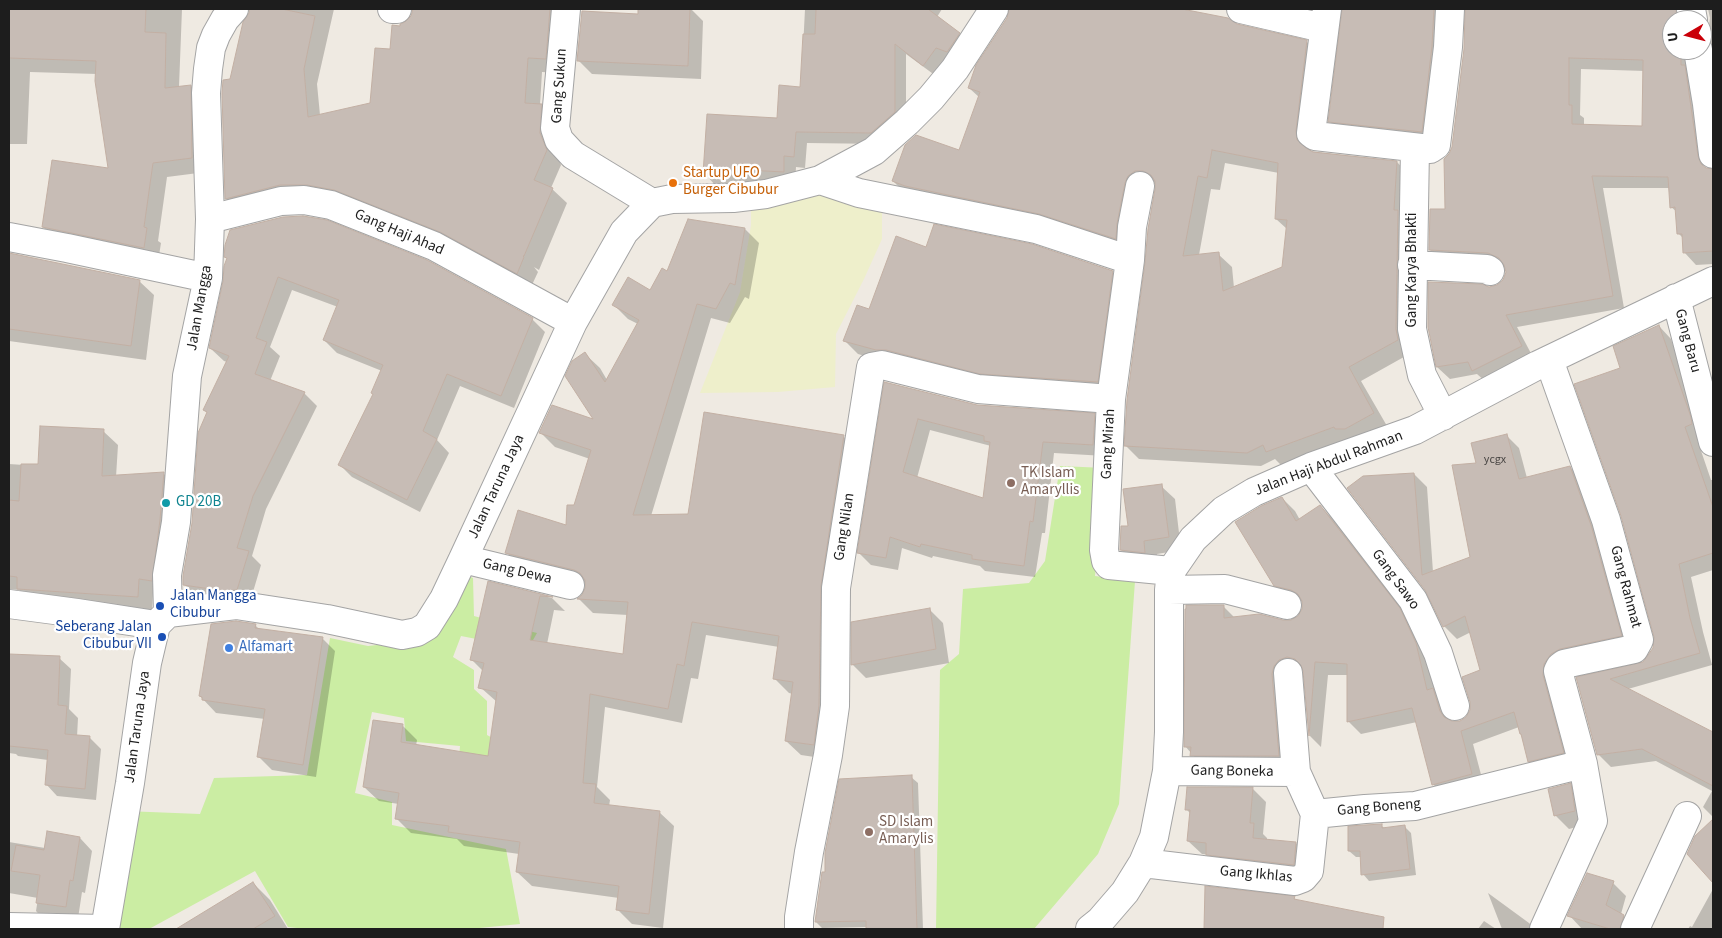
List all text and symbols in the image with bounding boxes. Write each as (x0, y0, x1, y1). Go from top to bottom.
north arrow (1662, 10, 1712, 60)
text: U (1663, 31, 1684, 43)
street label: Gang Sukun (548, 48, 572, 124)
place label: Startup UFO Burger Cibubur (683, 165, 778, 200)
marker: Startup UFO Burger Cibubur (667, 177, 679, 189)
street label: Gang Haji Ahad (352, 206, 446, 260)
street label: Gang Karya Bhakti (1404, 212, 1422, 328)
street label: Jalan Mangga (184, 264, 216, 352)
street label: Gang Baru (1670, 307, 1704, 375)
street label: Gang Mirah (1098, 408, 1120, 480)
street label: Jalan Haji Abdul Rahman (1252, 427, 1406, 501)
street label: Jalan Taruna Jaya (465, 432, 529, 542)
house number: ycgx (1484, 453, 1506, 467)
place label: TK Islam Amaryllis (1021, 465, 1079, 500)
marker: TK Islam Amaryllis (1005, 477, 1017, 489)
street label: Gang Nilan (831, 492, 859, 562)
place label: GD 20B (176, 494, 221, 512)
marker: GD 20B (160, 497, 172, 509)
street label: Gang Rahmat (1605, 544, 1645, 630)
street label: Gang Sawo (1367, 546, 1423, 614)
street label: Gang Dewa (481, 555, 553, 589)
place label: Jalan Mangga Cibubur (170, 588, 256, 623)
marker: Jalan Mangga Cibubur (154, 600, 166, 612)
place label: Seberang Jalan Cibubur VII (55, 619, 152, 654)
marker: Seberang Jalan Cibubur VII (156, 631, 168, 643)
place label: Alfamart (239, 639, 293, 657)
marker: Alfamart (223, 642, 235, 654)
street label: Jalan Taruna Jaya (121, 670, 155, 784)
street label: Gang Boneka (1190, 762, 1274, 782)
street label: Gang Boneng (1336, 795, 1422, 821)
place label: SD Islam Amarylis (879, 814, 934, 849)
marker: SD Islam Amarylis (863, 826, 875, 838)
street label: Gang Ikhlas (1219, 863, 1293, 887)

